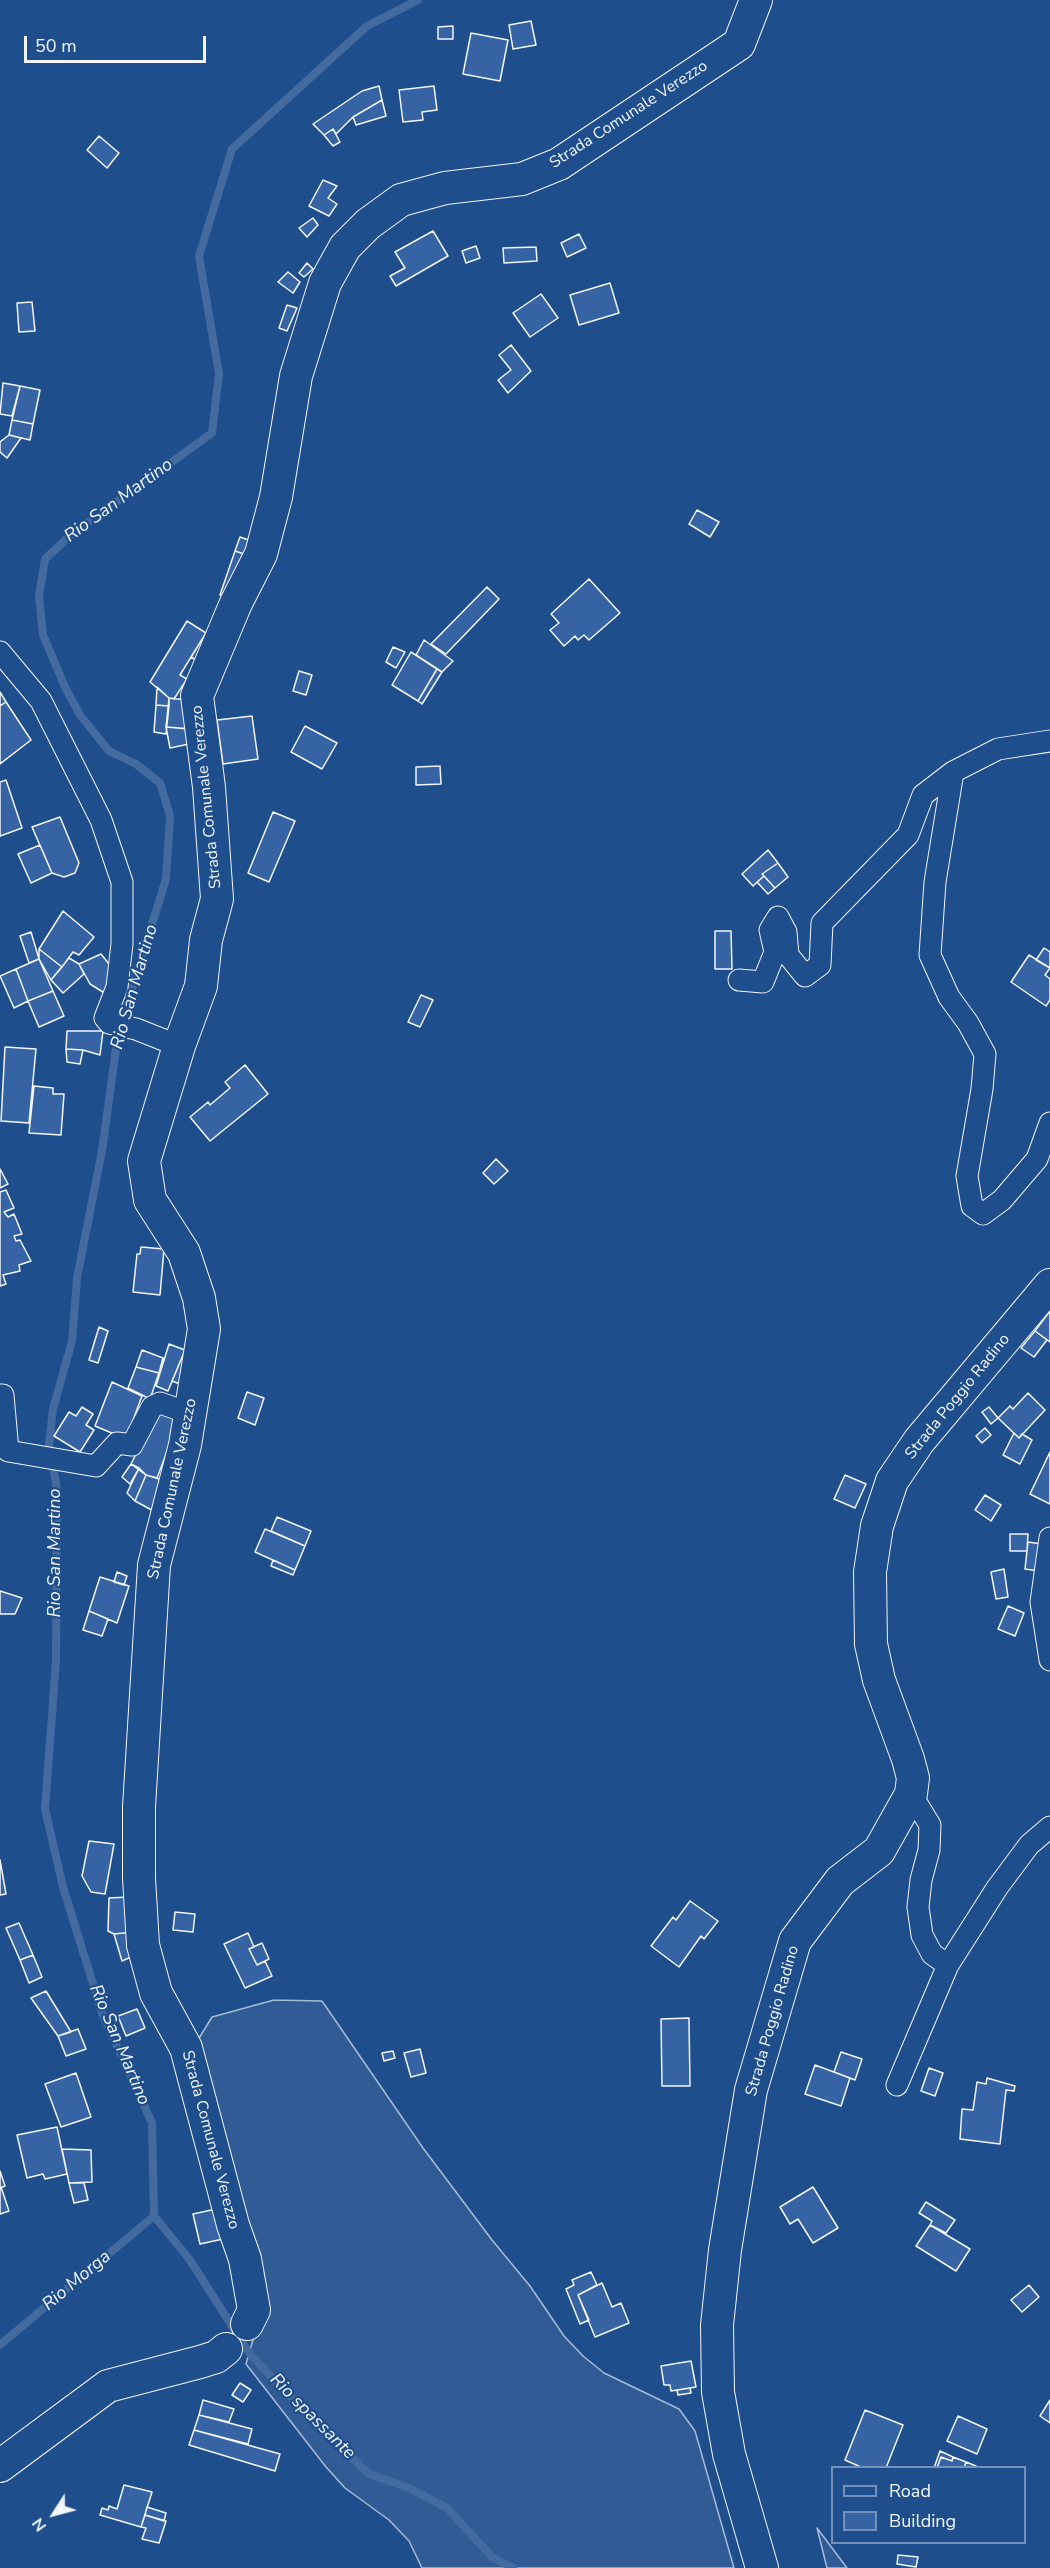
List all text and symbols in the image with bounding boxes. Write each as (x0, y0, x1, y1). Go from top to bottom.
scale bar (27, 24, 208, 62)
text: 50 m (35, 34, 77, 58)
street label: Strada Comunale Verezzo (546, 57, 712, 173)
water label: Rio San Martino (61, 454, 177, 548)
street label: Strada Comunale Verezzo (188, 704, 226, 890)
water label: Rio San Martino (107, 922, 163, 1052)
street label: Strada Poggio Radino (902, 1330, 1014, 1464)
street label: Strada Comunale Verezzo (144, 1397, 202, 1581)
water label: Rio San Martino (45, 1489, 67, 1617)
street label: Strada Poggio Radino (742, 1943, 804, 2099)
water label: Rio San Martino (84, 1981, 154, 2109)
street label: Strada Comunale Verezzo (177, 2048, 243, 2232)
water label: Rio Morga (38, 2246, 116, 2316)
water label: Rio spassante (265, 2370, 359, 2464)
legend (831, 2466, 1026, 2544)
text: Road (889, 2479, 931, 2503)
north arrow (24, 2484, 84, 2544)
text: Building (889, 2509, 956, 2533)
text: N (27, 2513, 52, 2536)

